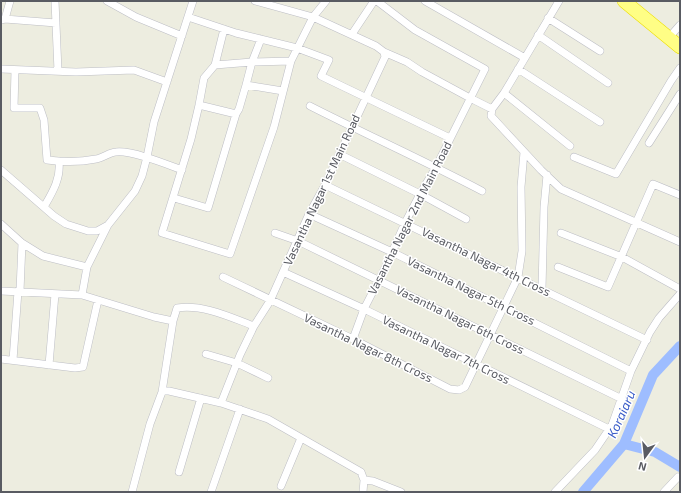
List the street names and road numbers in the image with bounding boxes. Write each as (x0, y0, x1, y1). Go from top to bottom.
street label: Vasantha Nagar 1st Main Road (280, 112, 362, 267)
street label: Vasantha Nagar 2nd Main Road (364, 139, 454, 297)
street label: Vasantha Nagar 4th Cross (420, 224, 553, 298)
street label: Vasantha Nagar 5th Cross (405, 253, 538, 327)
street label: Vasantha Nagar 6th Cross (394, 282, 527, 356)
street label: Vasantha Nagar 8th Cross (302, 310, 435, 384)
street label: Vasantha Nagar 7th Cross (380, 312, 513, 386)

